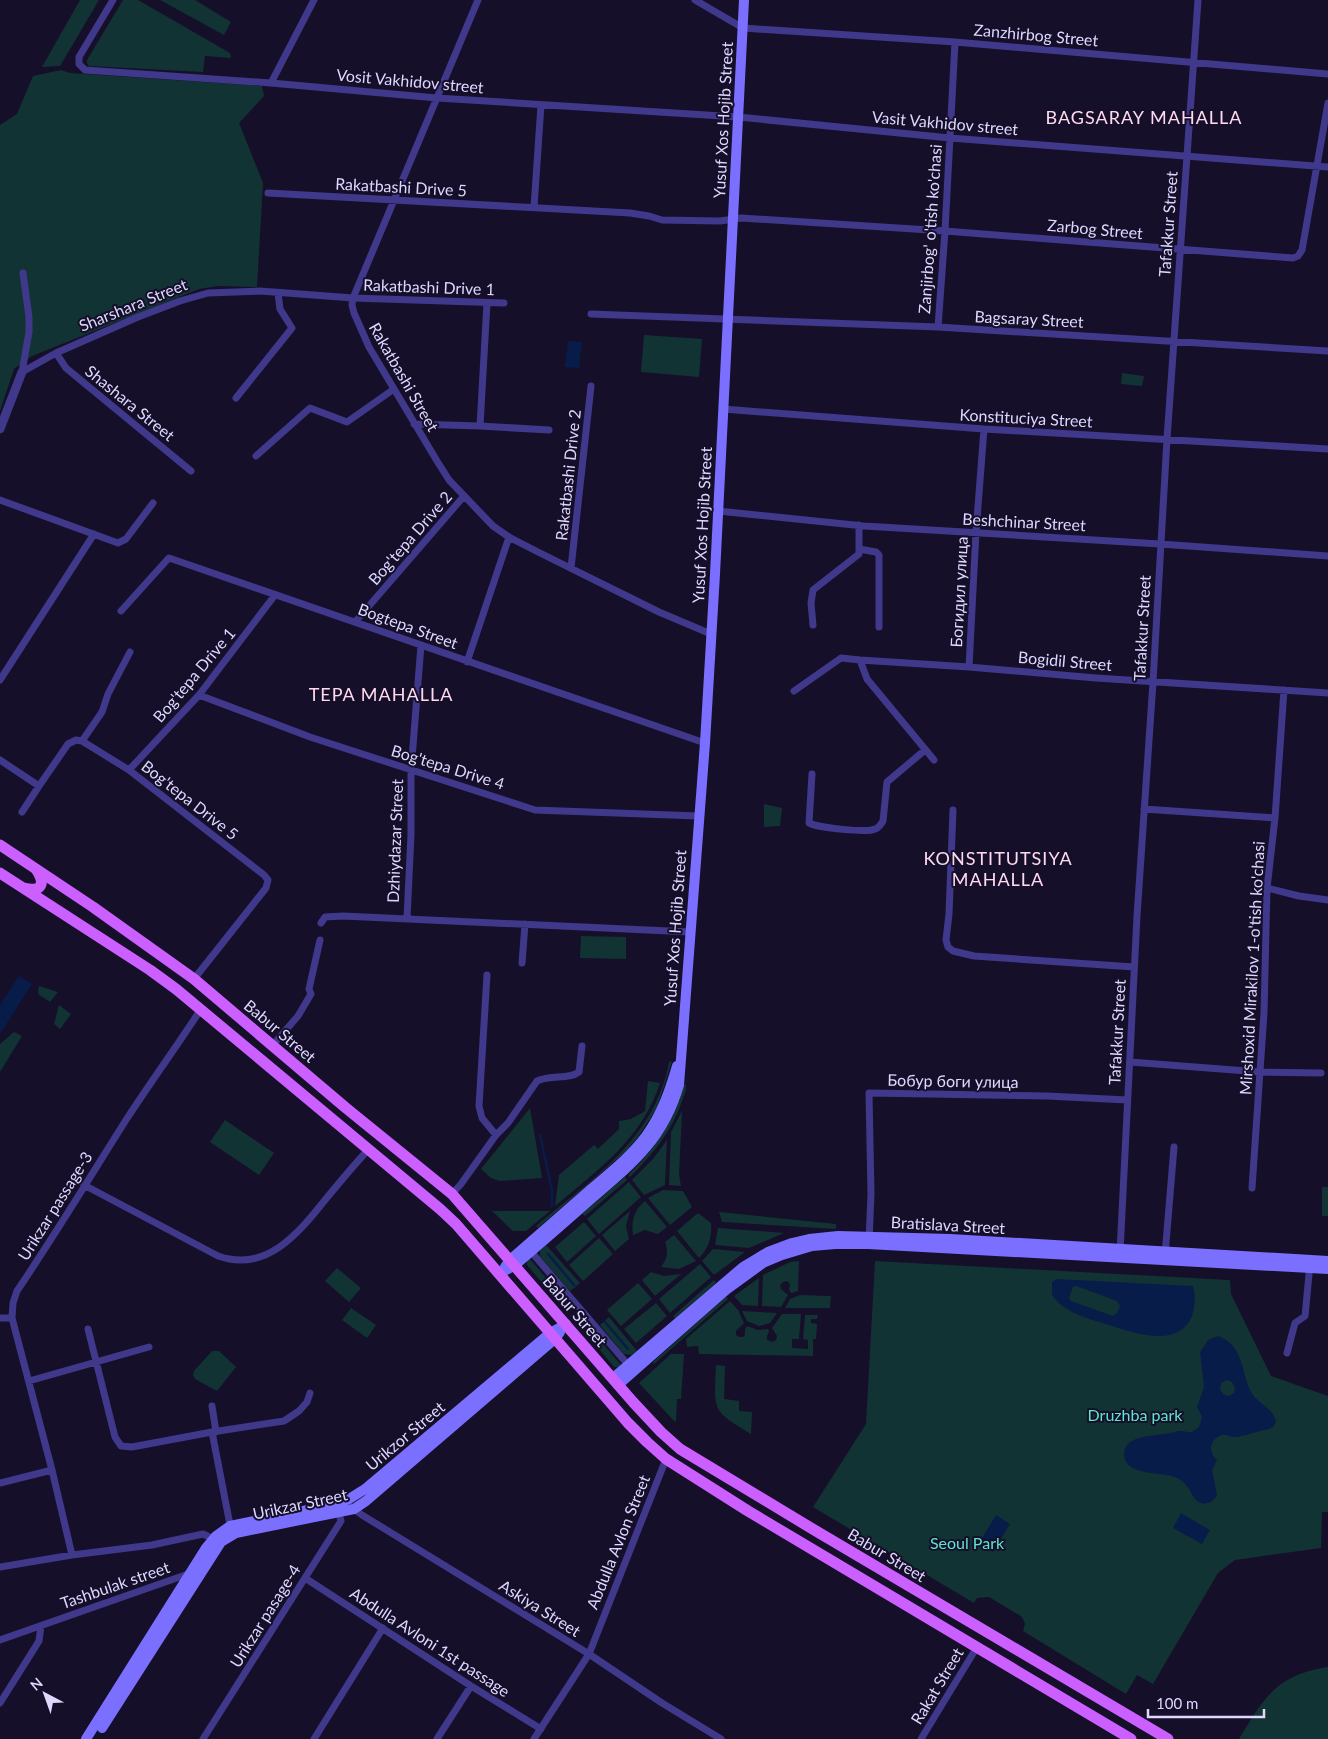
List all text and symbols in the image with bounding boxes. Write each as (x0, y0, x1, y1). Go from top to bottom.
street label: Zanzhirbog Street (973, 20, 1099, 49)
street label: Yusuf Xos Hojib Street (709, 41, 736, 199)
street label: Vosit Vakhidov street (336, 65, 485, 96)
district label: BAGSARAY MAHALLA (1045, 106, 1243, 128)
street label: Vasit Vakhidov street (871, 107, 1019, 138)
street label: Zanjirbog' o'tish ko'chasi (914, 143, 945, 314)
street label: Tafakkur Street (1154, 170, 1181, 277)
street label: Rakatbashi Drive 5 (335, 174, 467, 199)
street label: Zarbog Street (1046, 215, 1144, 242)
street label: Sharshara Street (76, 274, 190, 335)
street label: Rakatbashi Drive 1 (363, 275, 495, 298)
street label: Bagsarаy Street (974, 306, 1084, 331)
street label: Rakatbashi Street (366, 319, 443, 435)
street label: Shashara Street (82, 361, 179, 444)
street label: Konstituciya Street (959, 405, 1093, 430)
street label: Rakatbashi Drive 2 (551, 408, 584, 541)
street label: Yusuf Xos Hojib Street (688, 446, 715, 604)
street label: Bog'tepa Drive 2 (364, 487, 455, 588)
street label: Beshchinar Street (962, 509, 1086, 534)
street label: Богидил улица (946, 536, 971, 648)
street label: Tafakkur Street (1129, 574, 1154, 681)
street label: Bogtepa Street (356, 599, 461, 652)
street label: Bog'tepa Drive 1 (149, 624, 239, 726)
street label: Bogidil Street (1017, 647, 1113, 674)
district label: TEPA MAHALLA (309, 683, 453, 705)
street label: Bog'tepa Drive 4 (389, 740, 507, 793)
street label: Bog'tepa Drive 5 (138, 756, 242, 843)
street label: Dzhiydazar Street (383, 779, 406, 903)
street label: Mirshoxid Mirakilov 1-o'tish ko'chasi (1235, 841, 1268, 1095)
district label: KONSTITUTSIYA MAHALLA (923, 847, 1073, 890)
street label: Yusuf Xos Hojib Street (660, 849, 689, 1007)
street label: Tafakkur Street (1104, 978, 1129, 1085)
street label: Babur Street (241, 995, 320, 1066)
street label: Бобур боги улица (887, 1070, 1019, 1091)
street label: Urikzar passage-3 (13, 1148, 96, 1264)
street label: Bratislava Street (890, 1212, 1006, 1237)
street label: Babur Street (539, 1271, 612, 1350)
street label: Urikzor Street (361, 1397, 448, 1474)
park label: Druzhba park (1088, 1405, 1183, 1424)
street label: Abdulla Avlon Street (582, 1472, 653, 1612)
street label: Urikzar Street (251, 1484, 349, 1523)
street label: Babur Street (845, 1524, 930, 1585)
park label: Seoul Park (930, 1533, 1005, 1552)
street label: Tashbulak street (58, 1557, 172, 1612)
street label: Urikzar pasage-4 (225, 1561, 304, 1671)
street label: Askiya Street (496, 1575, 585, 1640)
street label: Abdulla Avloni 1st passage (347, 1583, 514, 1700)
street label: Rakat Street (906, 1644, 967, 1727)
north arrow (20, 1669, 70, 1719)
text: N (26, 1674, 46, 1694)
scale bar (1148, 1686, 1264, 1718)
text: 100 m (1156, 1694, 1198, 1712)

